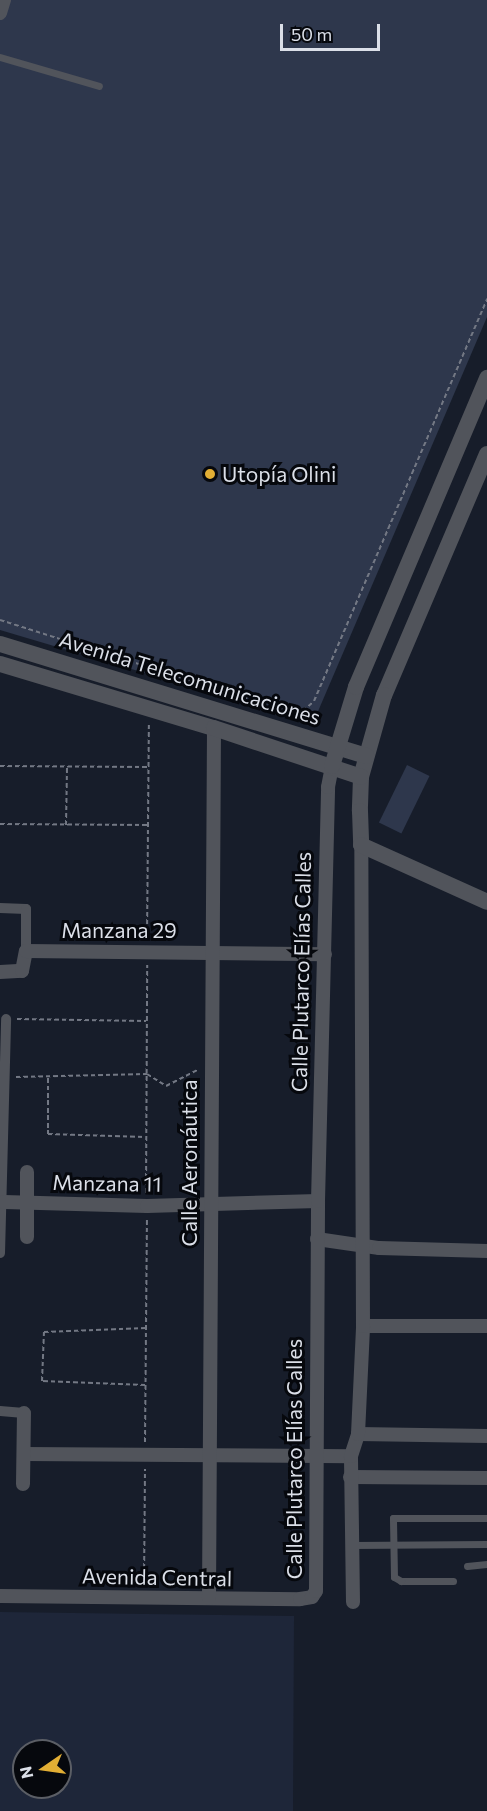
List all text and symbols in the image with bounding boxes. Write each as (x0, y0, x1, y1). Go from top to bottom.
scale bar (283, 12, 384, 50)
text: 50 m (291, 23, 332, 45)
place label: Utopía Olini (222, 461, 336, 487)
marker: Utopía Olini (203, 467, 217, 481)
street label: Avenida Telecomunicaciones (56, 626, 324, 730)
street label: Calle Plutarco Elías Calles (286, 852, 316, 1092)
street label: Manzana 29 (61, 917, 177, 943)
street label: Calle Aeronáutica (176, 1080, 202, 1246)
street label: Manzana 11 (52, 1169, 162, 1197)
street label: Calle Plutarco Elías Calles (281, 1339, 307, 1579)
street label: Avenida Central (82, 1563, 232, 1591)
north arrow (12, 1739, 72, 1799)
text: N (15, 1765, 37, 1781)

